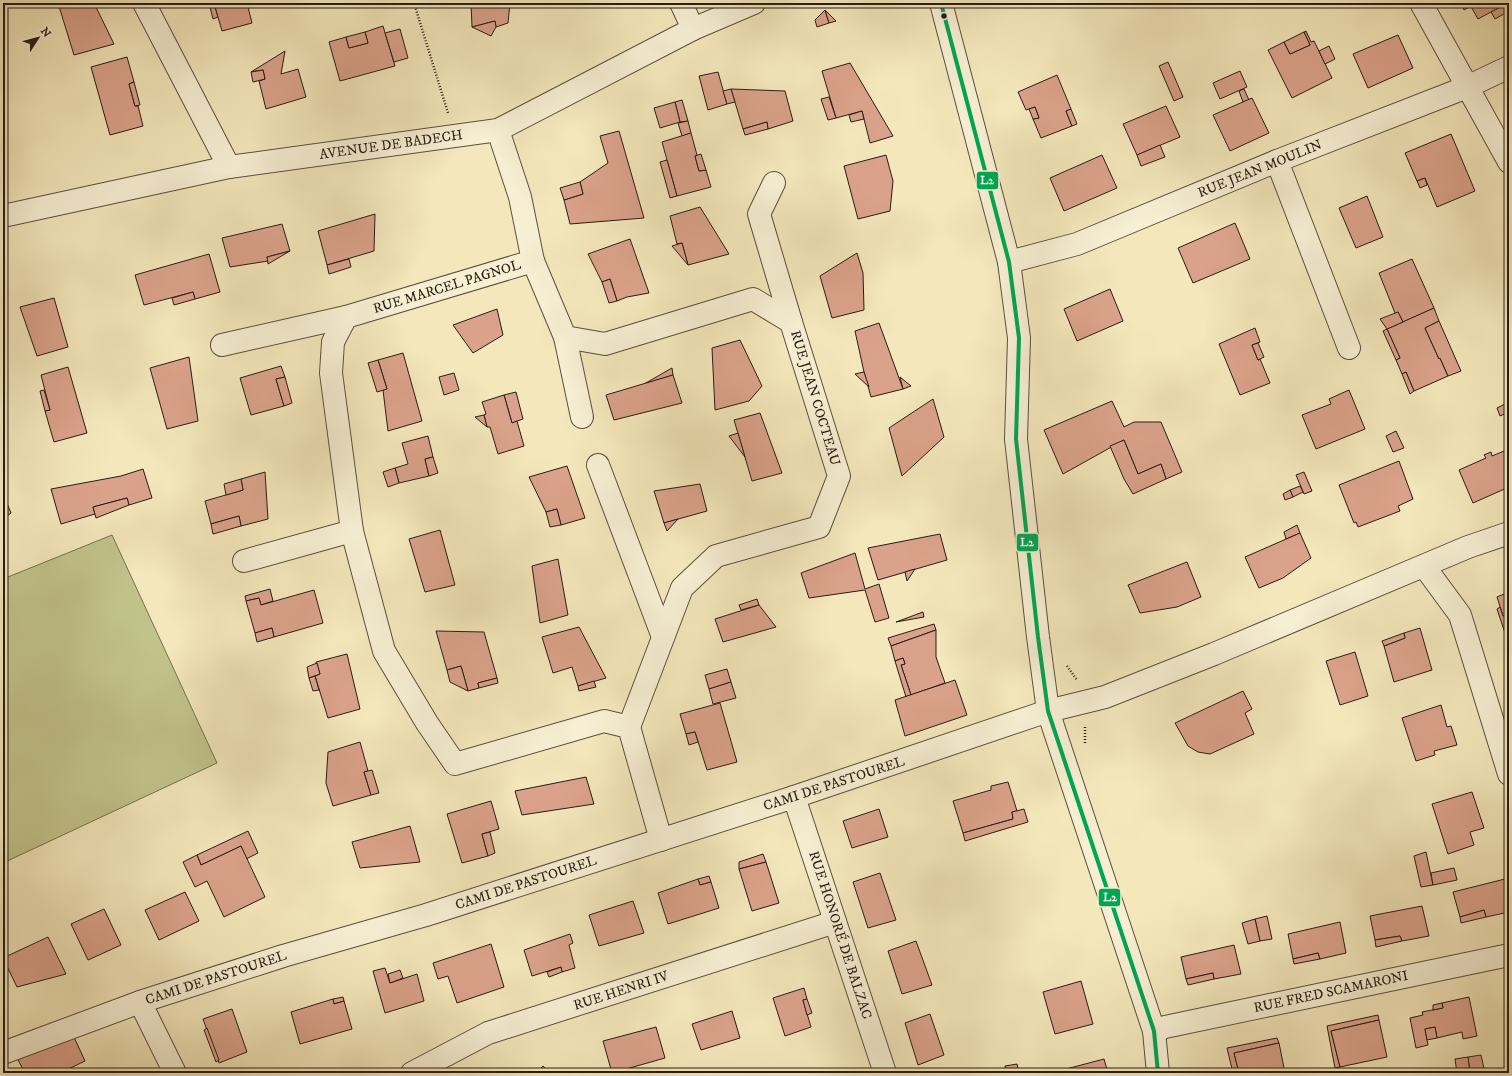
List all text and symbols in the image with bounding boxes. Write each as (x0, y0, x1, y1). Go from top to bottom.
unlabelled marker (939, 11, 949, 21)
north arrow (18, 18, 58, 58)
text: N (37, 25, 54, 40)
street label: AVENUE DE BADECH (318, 126, 464, 164)
street label: RUE JEAN MOULIN (1195, 136, 1325, 202)
line badge: L2 (976, 171, 999, 190)
text: L2 (980, 174, 994, 188)
street label: RUE MARCEL PAGNOL (371, 256, 523, 318)
street label: RUE JEAN COCTEAU (786, 328, 844, 468)
line badge: L2 (1016, 533, 1039, 552)
text: L2 (1020, 536, 1034, 550)
street label: CAMI DE PASTOUREL (761, 753, 907, 815)
street label: RUE HONORÉ DE BALZAC (804, 849, 876, 1021)
street label: CAMI DE PASTOUREL (453, 852, 599, 914)
line badge: L2 (1098, 888, 1121, 907)
text: L2 (1103, 891, 1117, 905)
street label: CAMI DE PASTOUREL (143, 947, 289, 1009)
street label: RUE HENRI IV (571, 967, 672, 1015)
street label: RUE FRED SCAMARONI (1252, 967, 1410, 1017)

